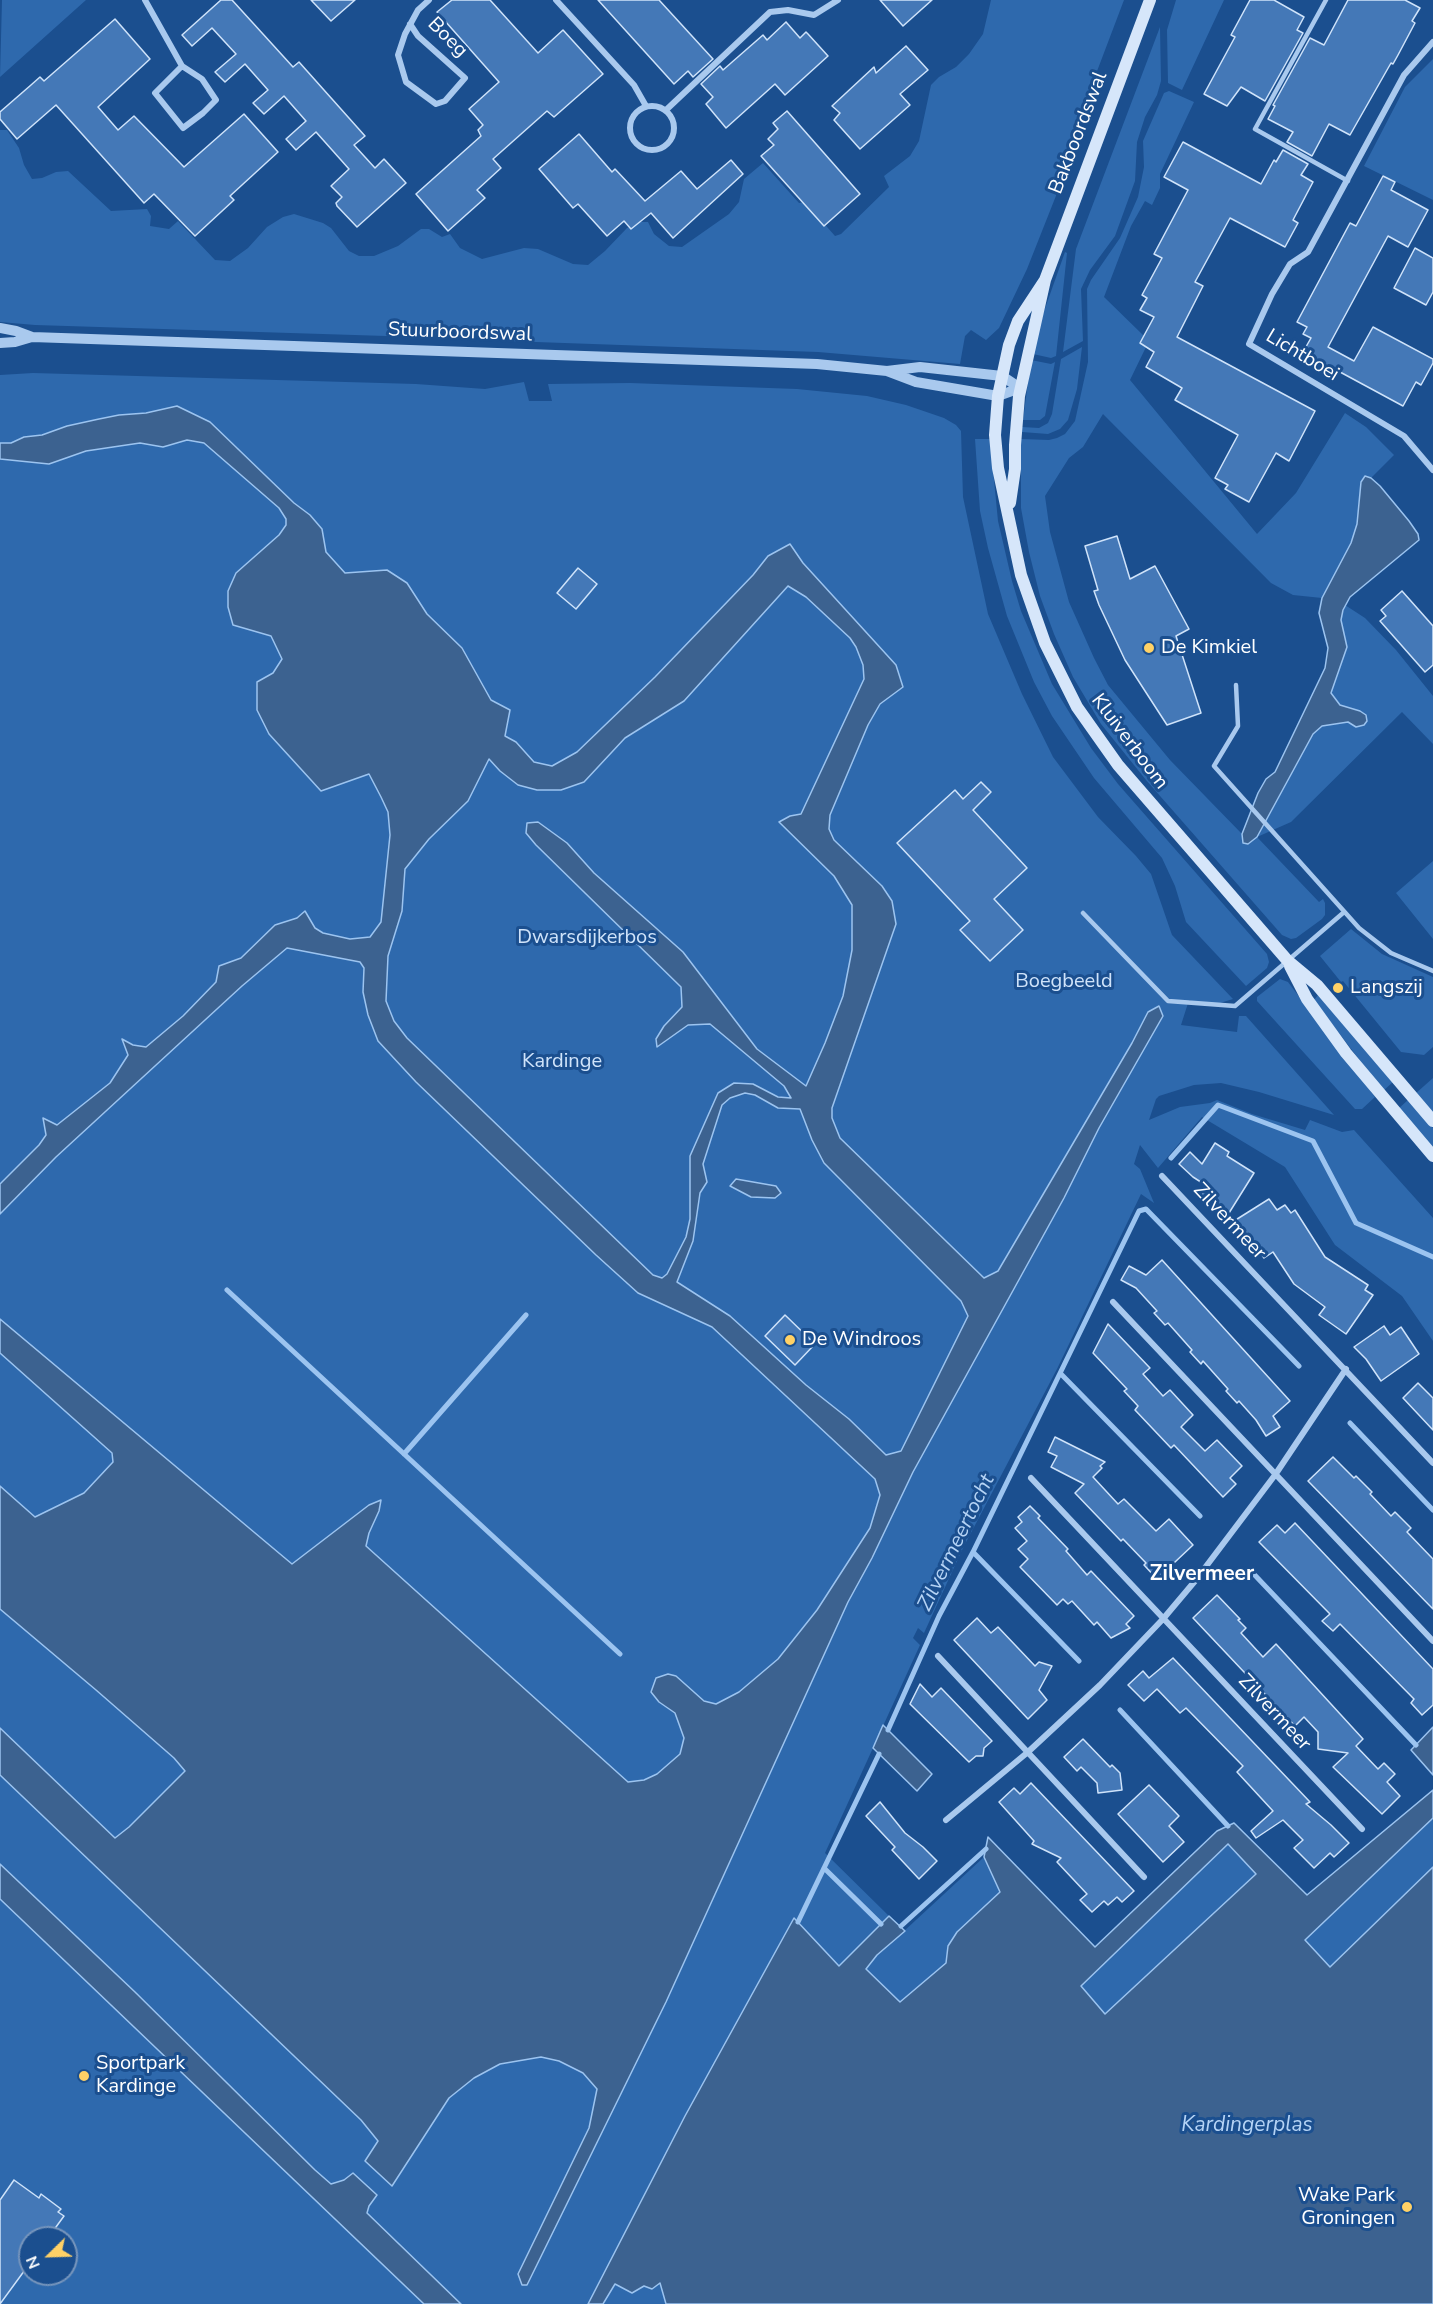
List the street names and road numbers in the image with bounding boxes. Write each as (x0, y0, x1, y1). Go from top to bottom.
street label: Boeg (422, 13, 472, 63)
street label: Bakboordswal (1045, 68, 1113, 198)
street label: Stuurboordswal (388, 318, 532, 348)
street label: Lichtboei (1261, 325, 1343, 387)
street label: Kluiverboom (1085, 690, 1173, 794)
street label: Zilvermeer (1188, 1179, 1270, 1265)
street label: Zilvermeer (1233, 1670, 1315, 1756)

